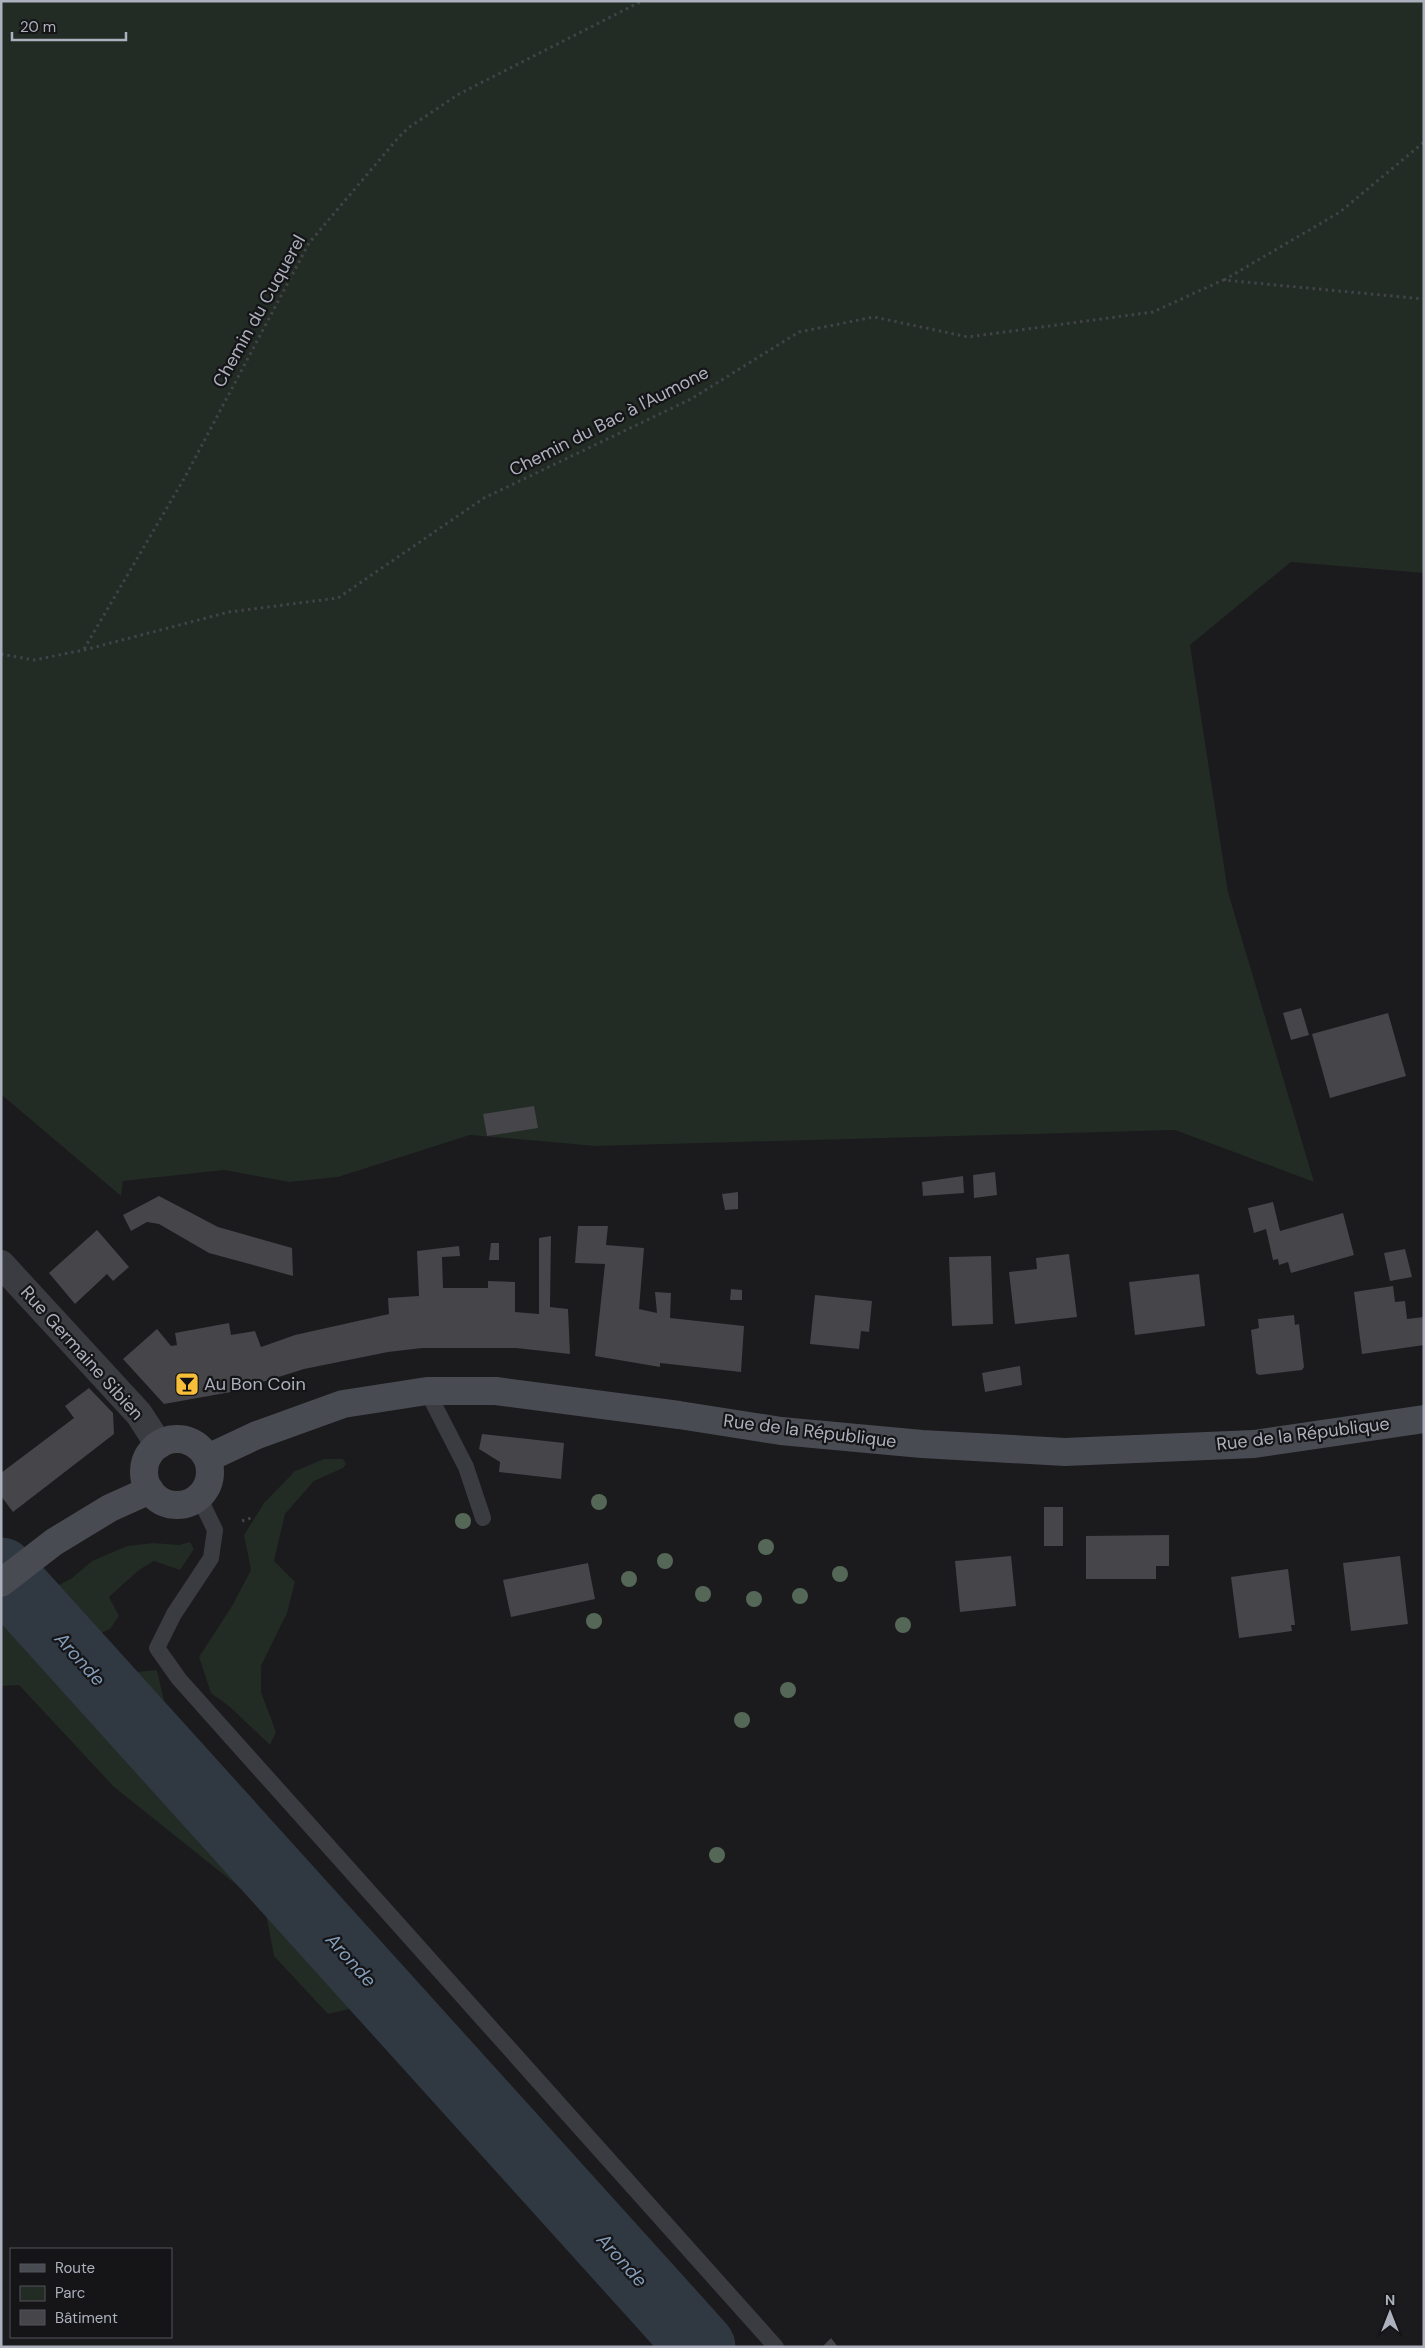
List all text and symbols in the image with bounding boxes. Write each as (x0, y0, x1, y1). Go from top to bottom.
scale bar (12, 10, 126, 42)
text: 20 m (20, 17, 56, 37)
street label: Chemin du Cuquerel (207, 230, 311, 392)
street label: Chemin du Bac à l'Aumone (505, 360, 713, 482)
street label: Rue Germaine Sibien (15, 1281, 149, 1425)
bar icon: Au Bon Coin (174, 1371, 200, 1397)
place label: Au Bon Coin (204, 1372, 306, 1396)
street label: Rue de la République (722, 1408, 898, 1454)
street label: Rue de la République (1215, 1411, 1391, 1457)
water label: Aronde (49, 1626, 111, 1691)
water label: Aronde (320, 1927, 382, 1992)
water label: Aronde (591, 2227, 653, 2292)
legend (10, 2248, 172, 2338)
text: Route (55, 2258, 95, 2278)
text: Parc (55, 2283, 85, 2303)
north arrow (1365, 2288, 1415, 2338)
text: N (1385, 2291, 1395, 2309)
text: Bâtiment (55, 2308, 118, 2328)

